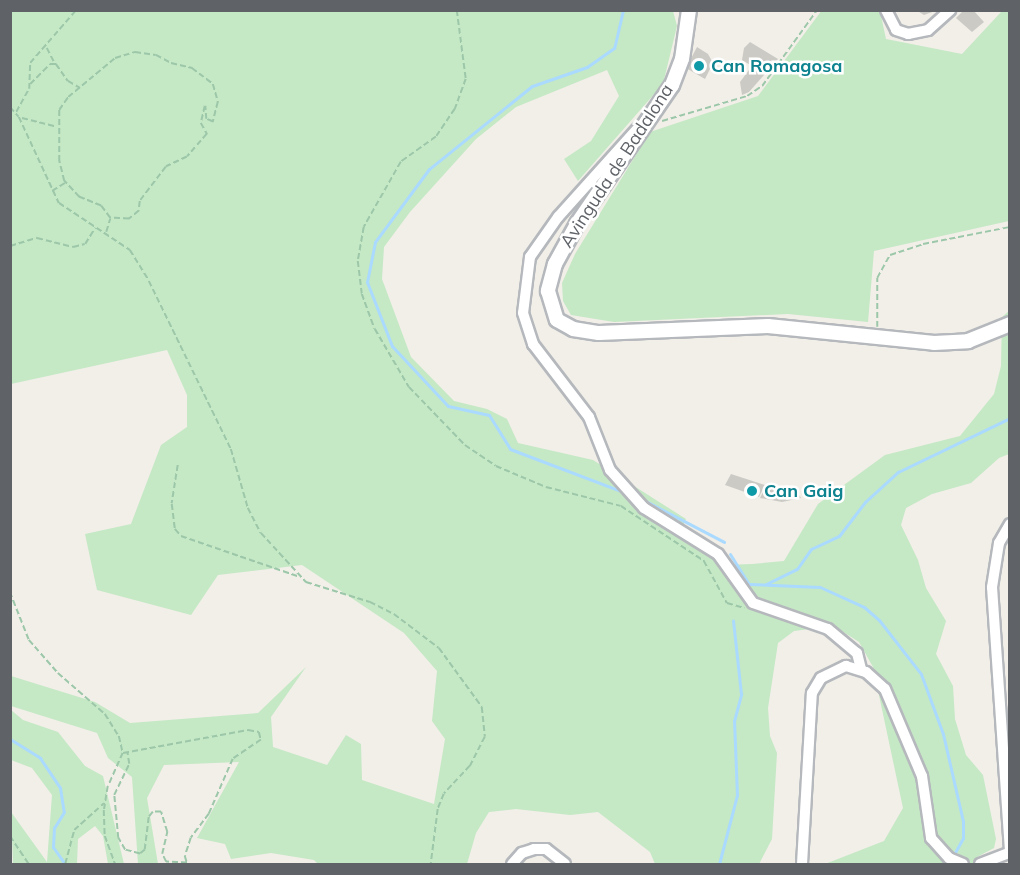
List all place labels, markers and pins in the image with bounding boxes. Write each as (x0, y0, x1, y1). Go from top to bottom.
place label: Can Romagosa (711, 55, 842, 77)
marker: Can Romagosa (692, 59, 706, 73)
place label: Can Gaig (764, 480, 843, 502)
marker: Can Gaig (745, 484, 759, 498)

